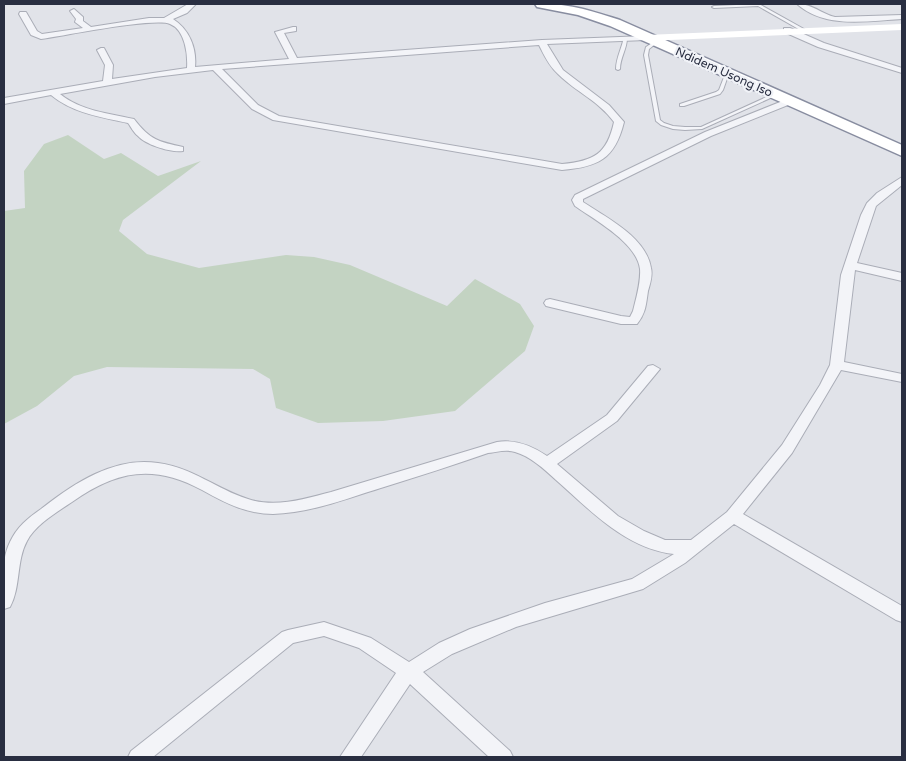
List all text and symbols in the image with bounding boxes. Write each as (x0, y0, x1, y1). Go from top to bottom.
street label: Ndidem Usong Iso (673, 44, 775, 100)

